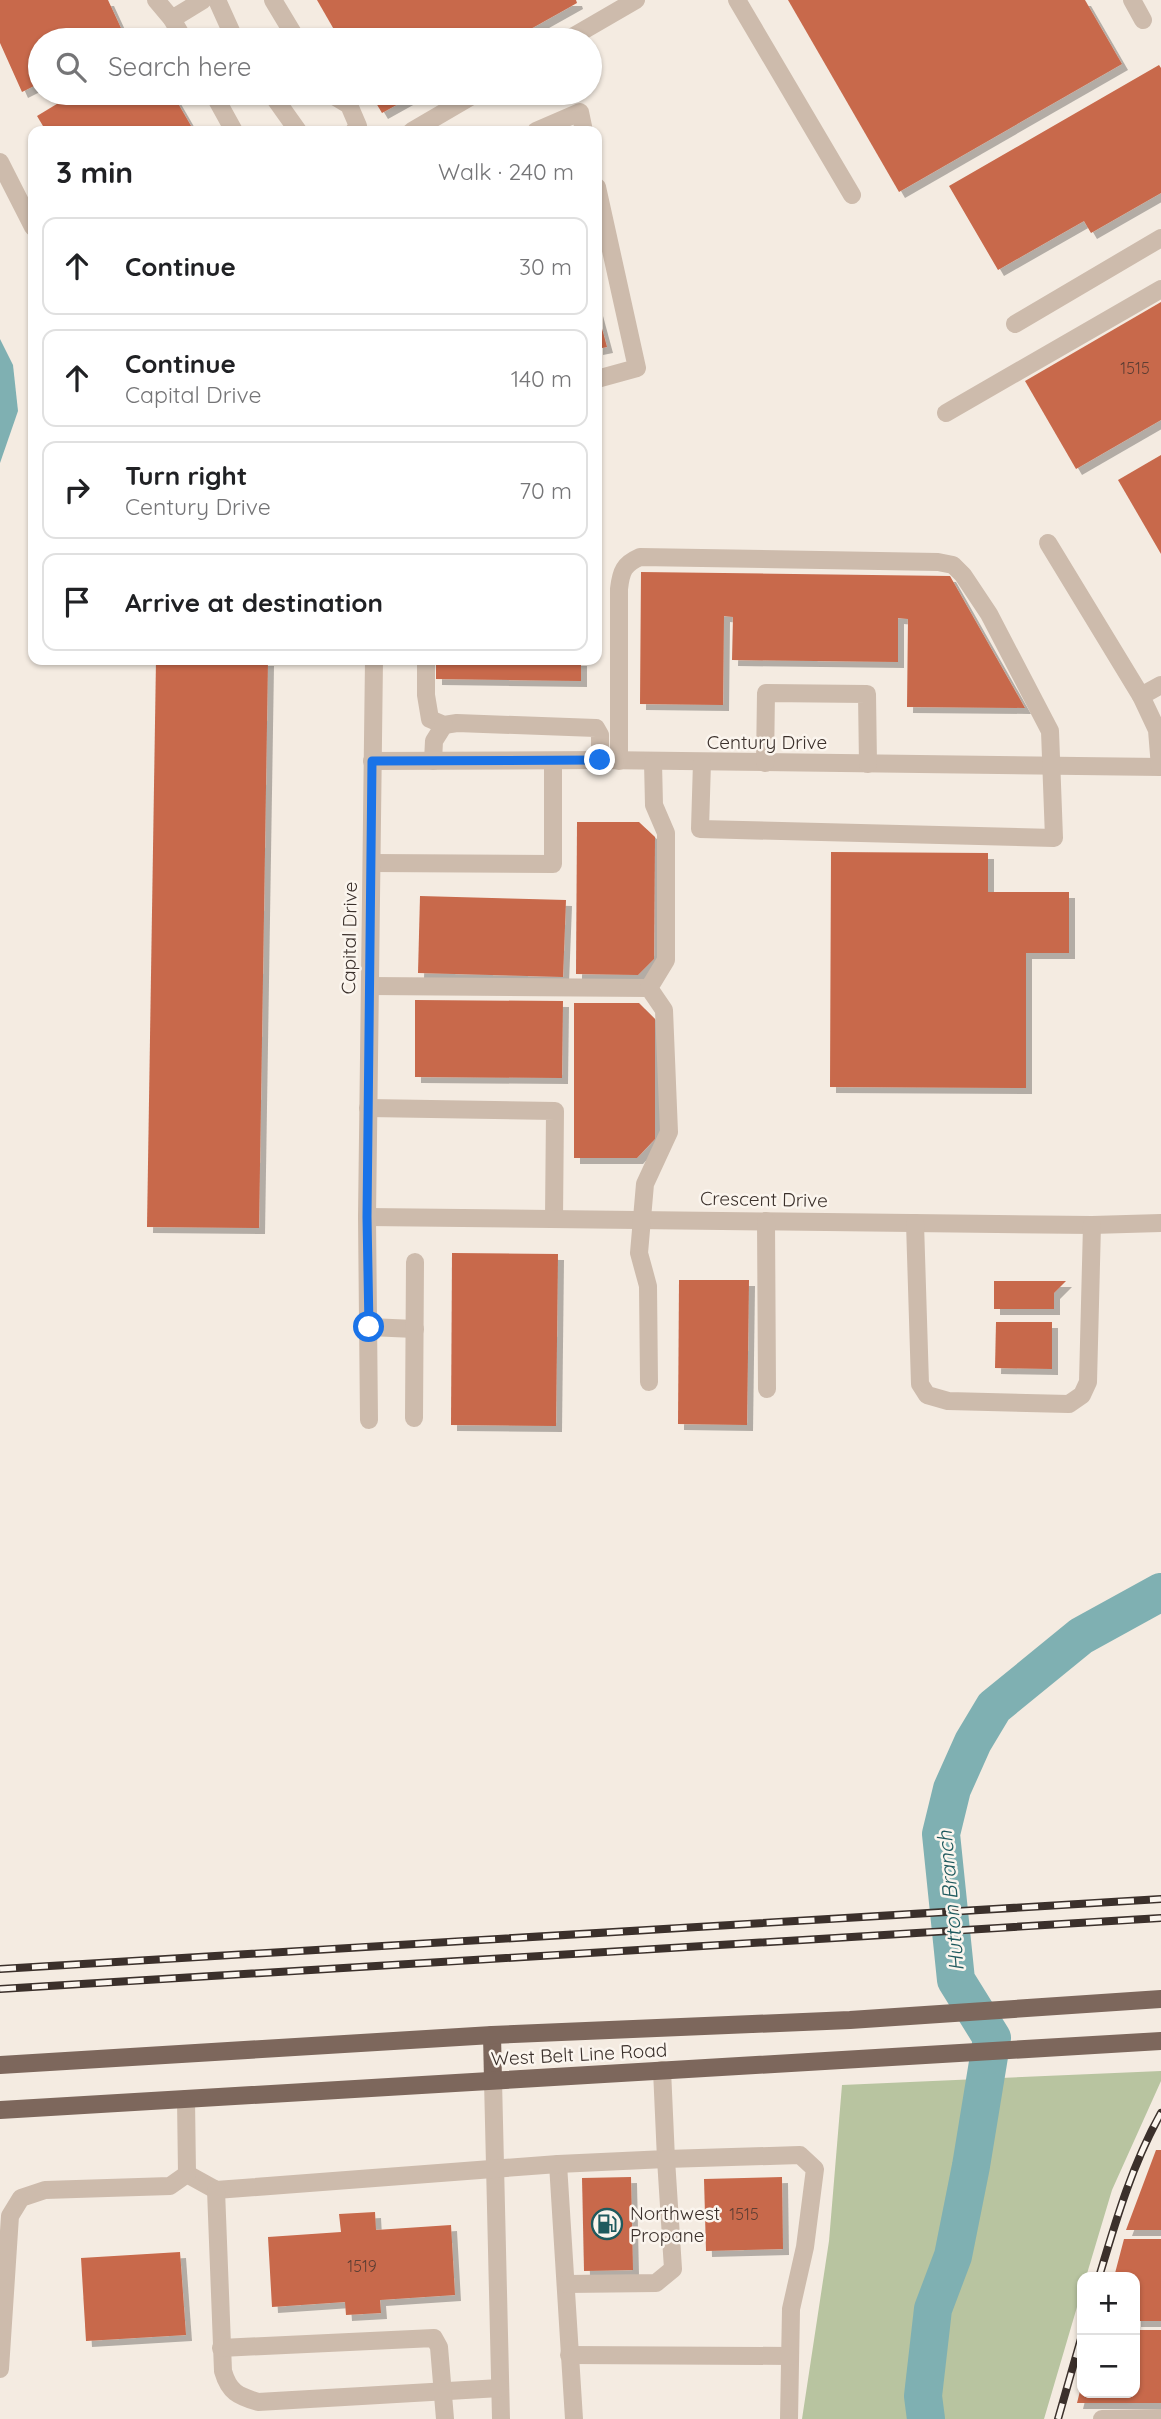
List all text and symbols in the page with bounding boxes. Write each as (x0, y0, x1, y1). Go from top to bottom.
search box (28, 28, 602, 105)
icon: search (52, 48, 90, 86)
text: Search here (108, 50, 252, 83)
text: 3 min (56, 153, 133, 191)
text: Walk · 240 m (438, 157, 574, 186)
icon: ahead (58, 247, 96, 285)
text: Continue (125, 250, 236, 283)
text: 30 m (519, 252, 572, 281)
text: Continue (125, 347, 236, 380)
house number: 1515 (1120, 358, 1150, 378)
icon: ahead (58, 359, 96, 397)
text: 140 m (511, 364, 572, 393)
text: Capital Drive (125, 380, 261, 409)
text: Turn right (125, 459, 247, 492)
icon: right (58, 471, 96, 509)
text: 70 m (519, 476, 572, 505)
text: Century Drive (125, 492, 271, 521)
icon: arrive (58, 583, 96, 621)
text: Arrive at destination (125, 586, 383, 619)
street label: Century Drive (707, 730, 827, 754)
route end (584, 744, 615, 775)
street label: Capital Drive (336, 881, 362, 995)
street label: Crescent Drive (700, 1186, 828, 1212)
route start (353, 1311, 384, 1342)
water label: Hutton Branch (931, 1829, 969, 1972)
street label: West Belt Line Road (490, 2037, 668, 2071)
place label: Northwest Propane (630, 2201, 720, 2247)
house number: 1515 (729, 2204, 759, 2224)
fuel station icon: Northwest Propane (590, 2207, 624, 2241)
house number: 1519 (347, 2256, 377, 2276)
map controls (1077, 2272, 1140, 2398)
button: + (1077, 2272, 1140, 2335)
button: − (1077, 2335, 1140, 2398)

